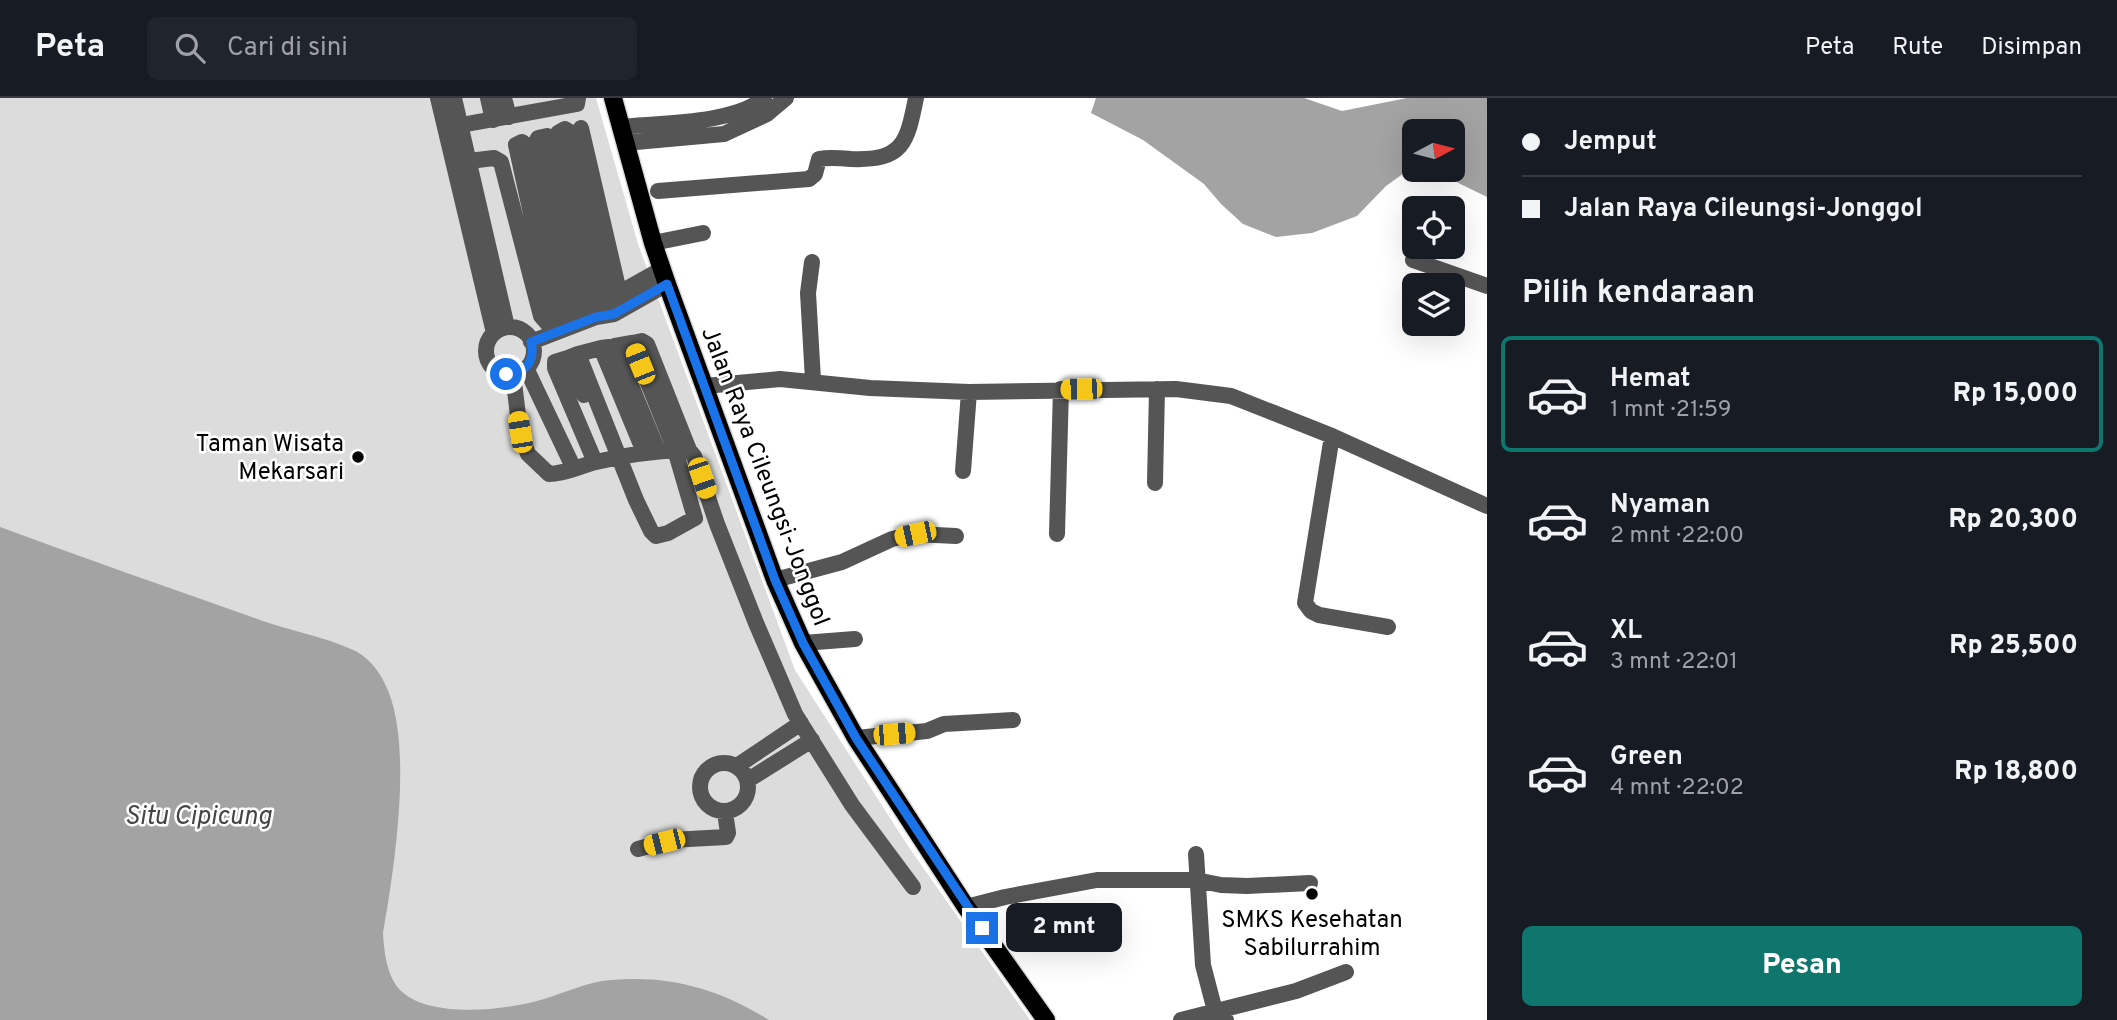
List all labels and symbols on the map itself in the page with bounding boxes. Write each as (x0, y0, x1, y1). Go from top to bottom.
north arrow (1402, 119, 1465, 182)
street label: Jalan Raya Cileungsi-Jonggol (693, 323, 835, 631)
car (623, 341, 658, 387)
route start (490, 358, 522, 390)
car (1060, 378, 1103, 400)
car (507, 410, 534, 454)
place label: Taman Wisata Mekarsari (196, 430, 344, 488)
marker: Taman Wisata Mekarsari (350, 449, 366, 465)
car (686, 455, 719, 501)
car (893, 519, 938, 549)
car (873, 722, 916, 746)
water label: Situ Cipicung (124, 801, 272, 834)
car (642, 827, 687, 857)
marker: SMKS Kesehatan Sabilurrahim (1304, 886, 1320, 902)
callout: 2 mnt (1006, 904, 1122, 952)
place label: SMKS Kesehatan Sabilurrahim (1221, 906, 1403, 964)
route end (966, 912, 998, 944)

